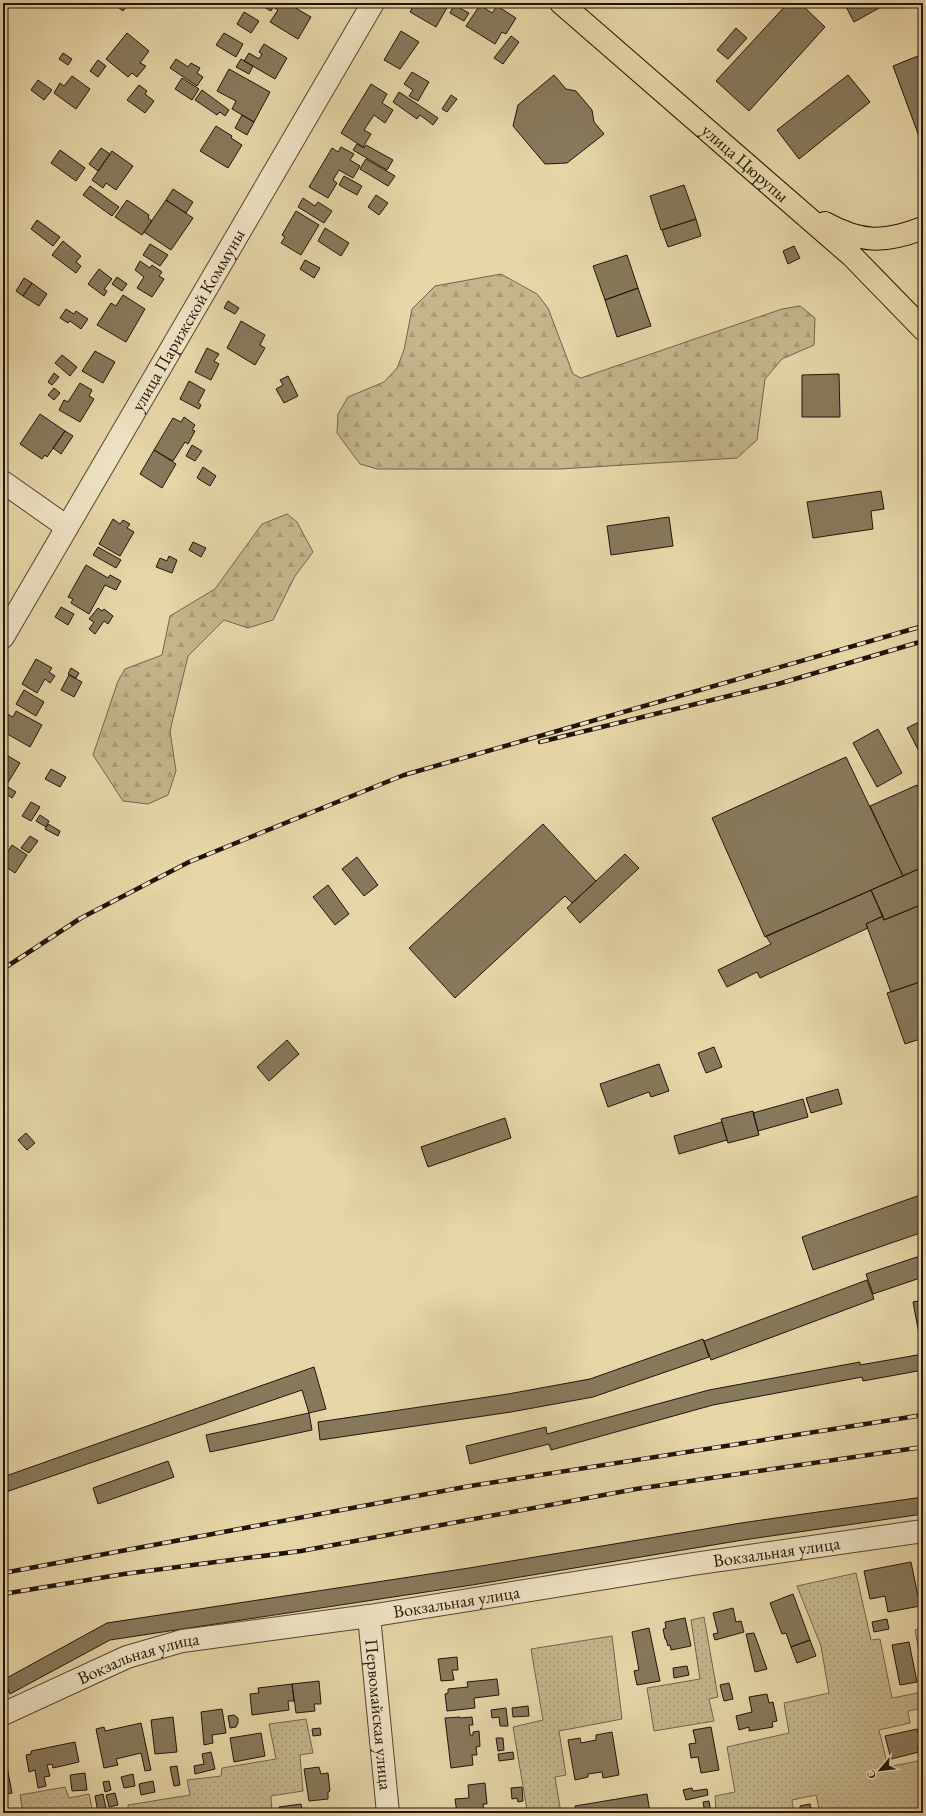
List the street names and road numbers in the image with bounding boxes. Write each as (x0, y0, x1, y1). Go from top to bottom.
street label: улица Цюрупы (697, 118, 794, 207)
street label: улица Парижской Коммуны (125, 224, 250, 415)
street label: Вокзальная улица (712, 1531, 842, 1572)
street label: Вокзальная улица (391, 1580, 522, 1623)
street label: Вокзальная улица (73, 1627, 201, 1689)
street label: Первомайская улица (360, 1638, 398, 1792)

